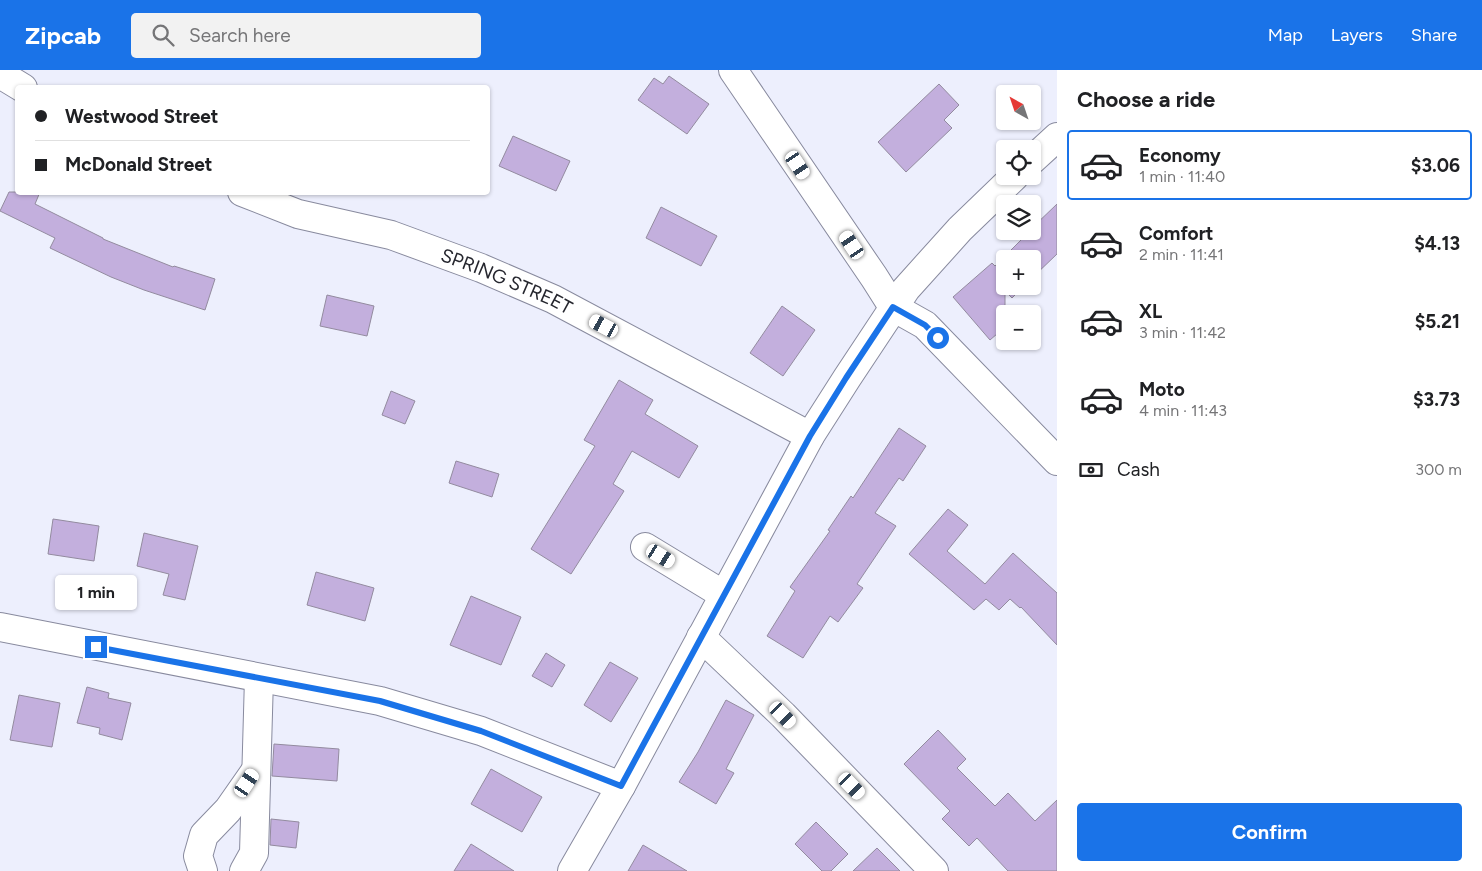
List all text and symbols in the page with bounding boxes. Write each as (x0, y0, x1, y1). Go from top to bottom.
search box (131, 13, 481, 58)
text: Zipcab (25, 21, 101, 50)
icon: search (149, 21, 177, 49)
text: Search here (189, 24, 291, 47)
text: Map (1268, 24, 1303, 46)
text: Layers (1331, 24, 1383, 46)
text: Share (1411, 24, 1457, 46)
north arrow (996, 85, 1041, 130)
map controls (996, 85, 1041, 350)
text: Choose a ride (1077, 86, 1215, 113)
text: Westwood Street (65, 105, 218, 128)
button: locate (996, 140, 1041, 185)
icon: car (1079, 143, 1124, 188)
text: Economy (1139, 144, 1221, 167)
car (783, 148, 812, 182)
text: McDonald Street (65, 153, 212, 176)
text: $3.06 (1411, 154, 1460, 177)
text: 1 min · 11:40 (1139, 167, 1225, 186)
button: layers (996, 195, 1041, 240)
icon: car (1079, 221, 1124, 266)
text: Comfort (1139, 222, 1214, 245)
car (837, 228, 866, 262)
text: $4.13 (1414, 232, 1460, 255)
street label: SPRING STREET (438, 243, 577, 320)
text: 2 min · 11:41 (1139, 245, 1224, 264)
button: + (996, 250, 1041, 295)
icon: car (1079, 299, 1124, 344)
text: XL (1139, 300, 1162, 323)
button: − (996, 305, 1041, 350)
text: $5.21 (1415, 310, 1460, 333)
car (587, 312, 620, 340)
text: 3 min · 11:42 (1139, 323, 1226, 342)
route start (927, 327, 949, 349)
icon: car (1079, 377, 1124, 422)
text: Moto (1139, 378, 1185, 401)
text: $3.73 (1413, 388, 1460, 411)
text: 4 min · 11:43 (1139, 401, 1227, 420)
icon: cash (1077, 456, 1105, 484)
text: Cash (1117, 458, 1160, 481)
text: 300 m (1415, 460, 1462, 479)
car (644, 542, 677, 570)
callout: 1 min (55, 574, 137, 610)
text: 1 min (77, 583, 115, 602)
route end (85, 636, 107, 658)
car (767, 699, 798, 731)
car (232, 766, 261, 800)
car (836, 770, 867, 802)
button: Confirm (1077, 803, 1462, 861)

